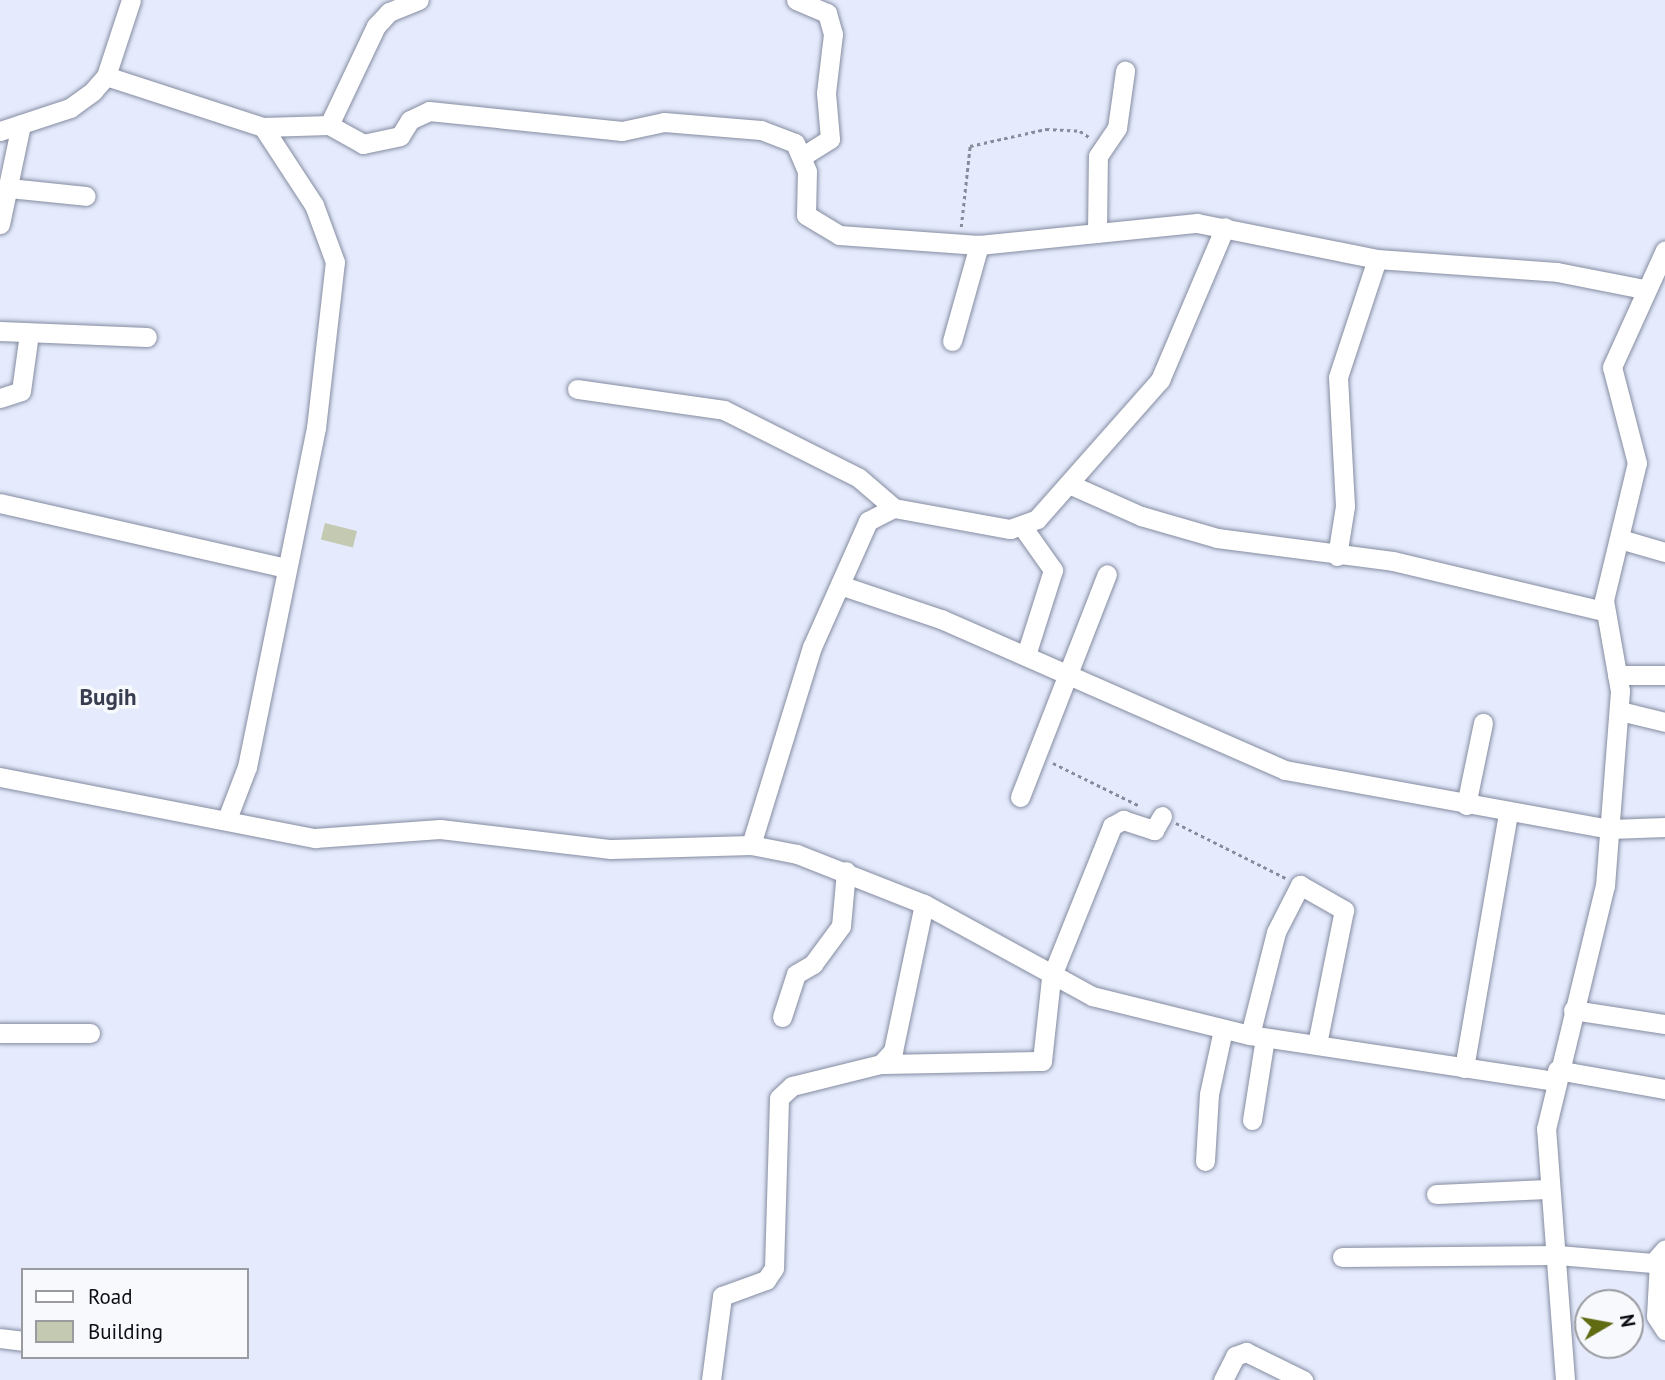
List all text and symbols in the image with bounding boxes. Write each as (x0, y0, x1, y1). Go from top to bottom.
district label: Bugih (79, 683, 137, 711)
legend (21, 1268, 248, 1359)
text: Road (88, 1283, 132, 1310)
north arrow (1574, 1289, 1644, 1359)
text: N (1615, 1312, 1641, 1329)
text: Building (88, 1318, 163, 1345)

